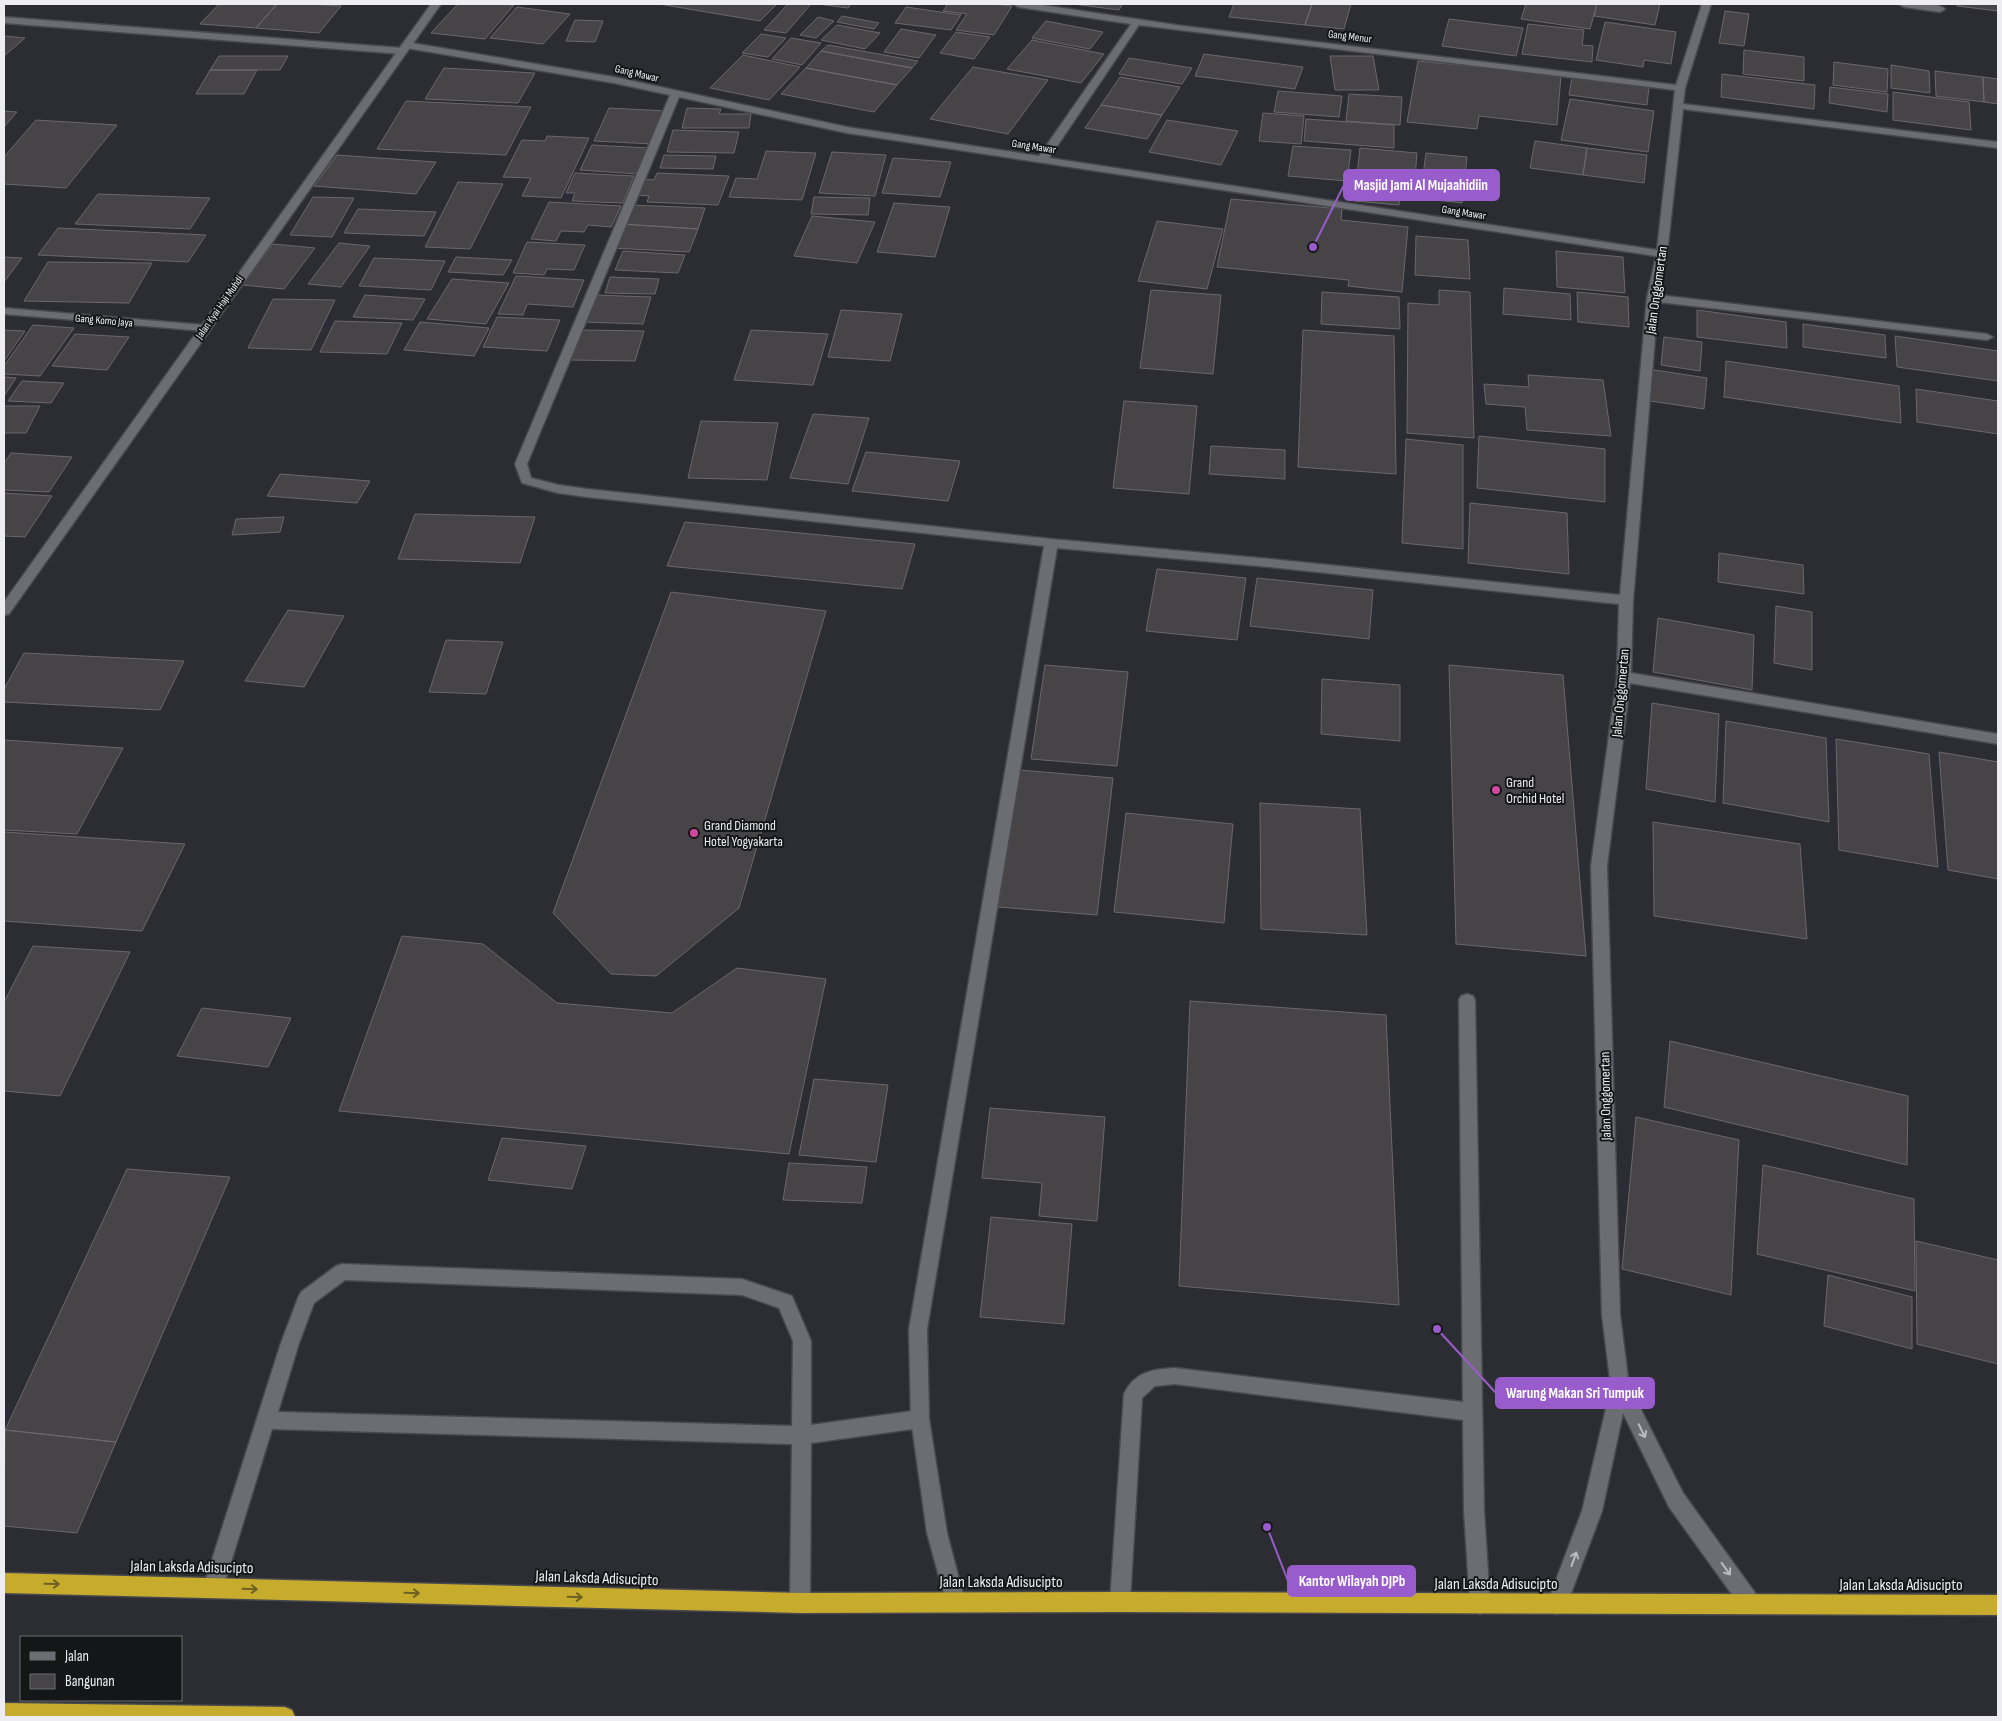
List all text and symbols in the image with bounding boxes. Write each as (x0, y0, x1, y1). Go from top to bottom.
street label: Gang Menur (1327, 27, 1373, 46)
street label: Gang Mawar (614, 62, 660, 85)
street label: Gang Mawar (1011, 137, 1057, 156)
callout: Masjid Jami Al Mujaahidiin (1344, 170, 1499, 200)
text: Masjid Jami Al Mujaahidiin (1354, 176, 1488, 195)
street label: Gang Mawar (1441, 203, 1487, 222)
street label: Jalan Onggomertan (1642, 245, 1671, 336)
street label: Jalan Kyai Haji Muhdi (192, 273, 246, 342)
street label: Gang Komo Jaya (75, 311, 133, 330)
street label: Jalan Onggomertan (1608, 648, 1633, 739)
place label: Grand Orchid Hotel (1506, 774, 1564, 807)
marker: Grand Orchid Hotel (1490, 784, 1502, 796)
place label: Grand Diamond Hotel Yogyakarta (704, 817, 783, 850)
marker: Grand Diamond Hotel Yogyakarta (688, 827, 700, 839)
street label: Jalan Onggomertan (1596, 1052, 1615, 1141)
callout: Warung Makan Sri Tumpuk (1496, 1378, 1654, 1408)
text: Warung Makan Sri Tumpuk (1506, 1384, 1645, 1403)
one-way arrow (1638, 1423, 1647, 1438)
one-way arrow (1570, 1552, 1579, 1567)
street label: Jalan Laksda Adisucipto (129, 1557, 254, 1578)
one-way arrow (1721, 1562, 1731, 1576)
callout: Kantor Wilayah DJPb (1288, 1566, 1415, 1596)
street label: Jalan Laksda Adisucipto (534, 1567, 659, 1590)
text: Kantor Wilayah DJPb (1299, 1572, 1405, 1591)
street label: Jalan Laksda Adisucipto (938, 1573, 1063, 1592)
street label: Jalan Laksda Adisucipto (1433, 1575, 1558, 1594)
street label: Jalan Laksda Adisucipto (1838, 1576, 1963, 1595)
one-way arrow (44, 1579, 60, 1589)
one-way arrow (242, 1584, 258, 1593)
one-way arrow (404, 1588, 420, 1598)
one-way arrow (566, 1592, 583, 1602)
legend (20, 1636, 182, 1701)
text: Jalan (64, 1647, 89, 1666)
text: Bangunan (65, 1672, 115, 1691)

